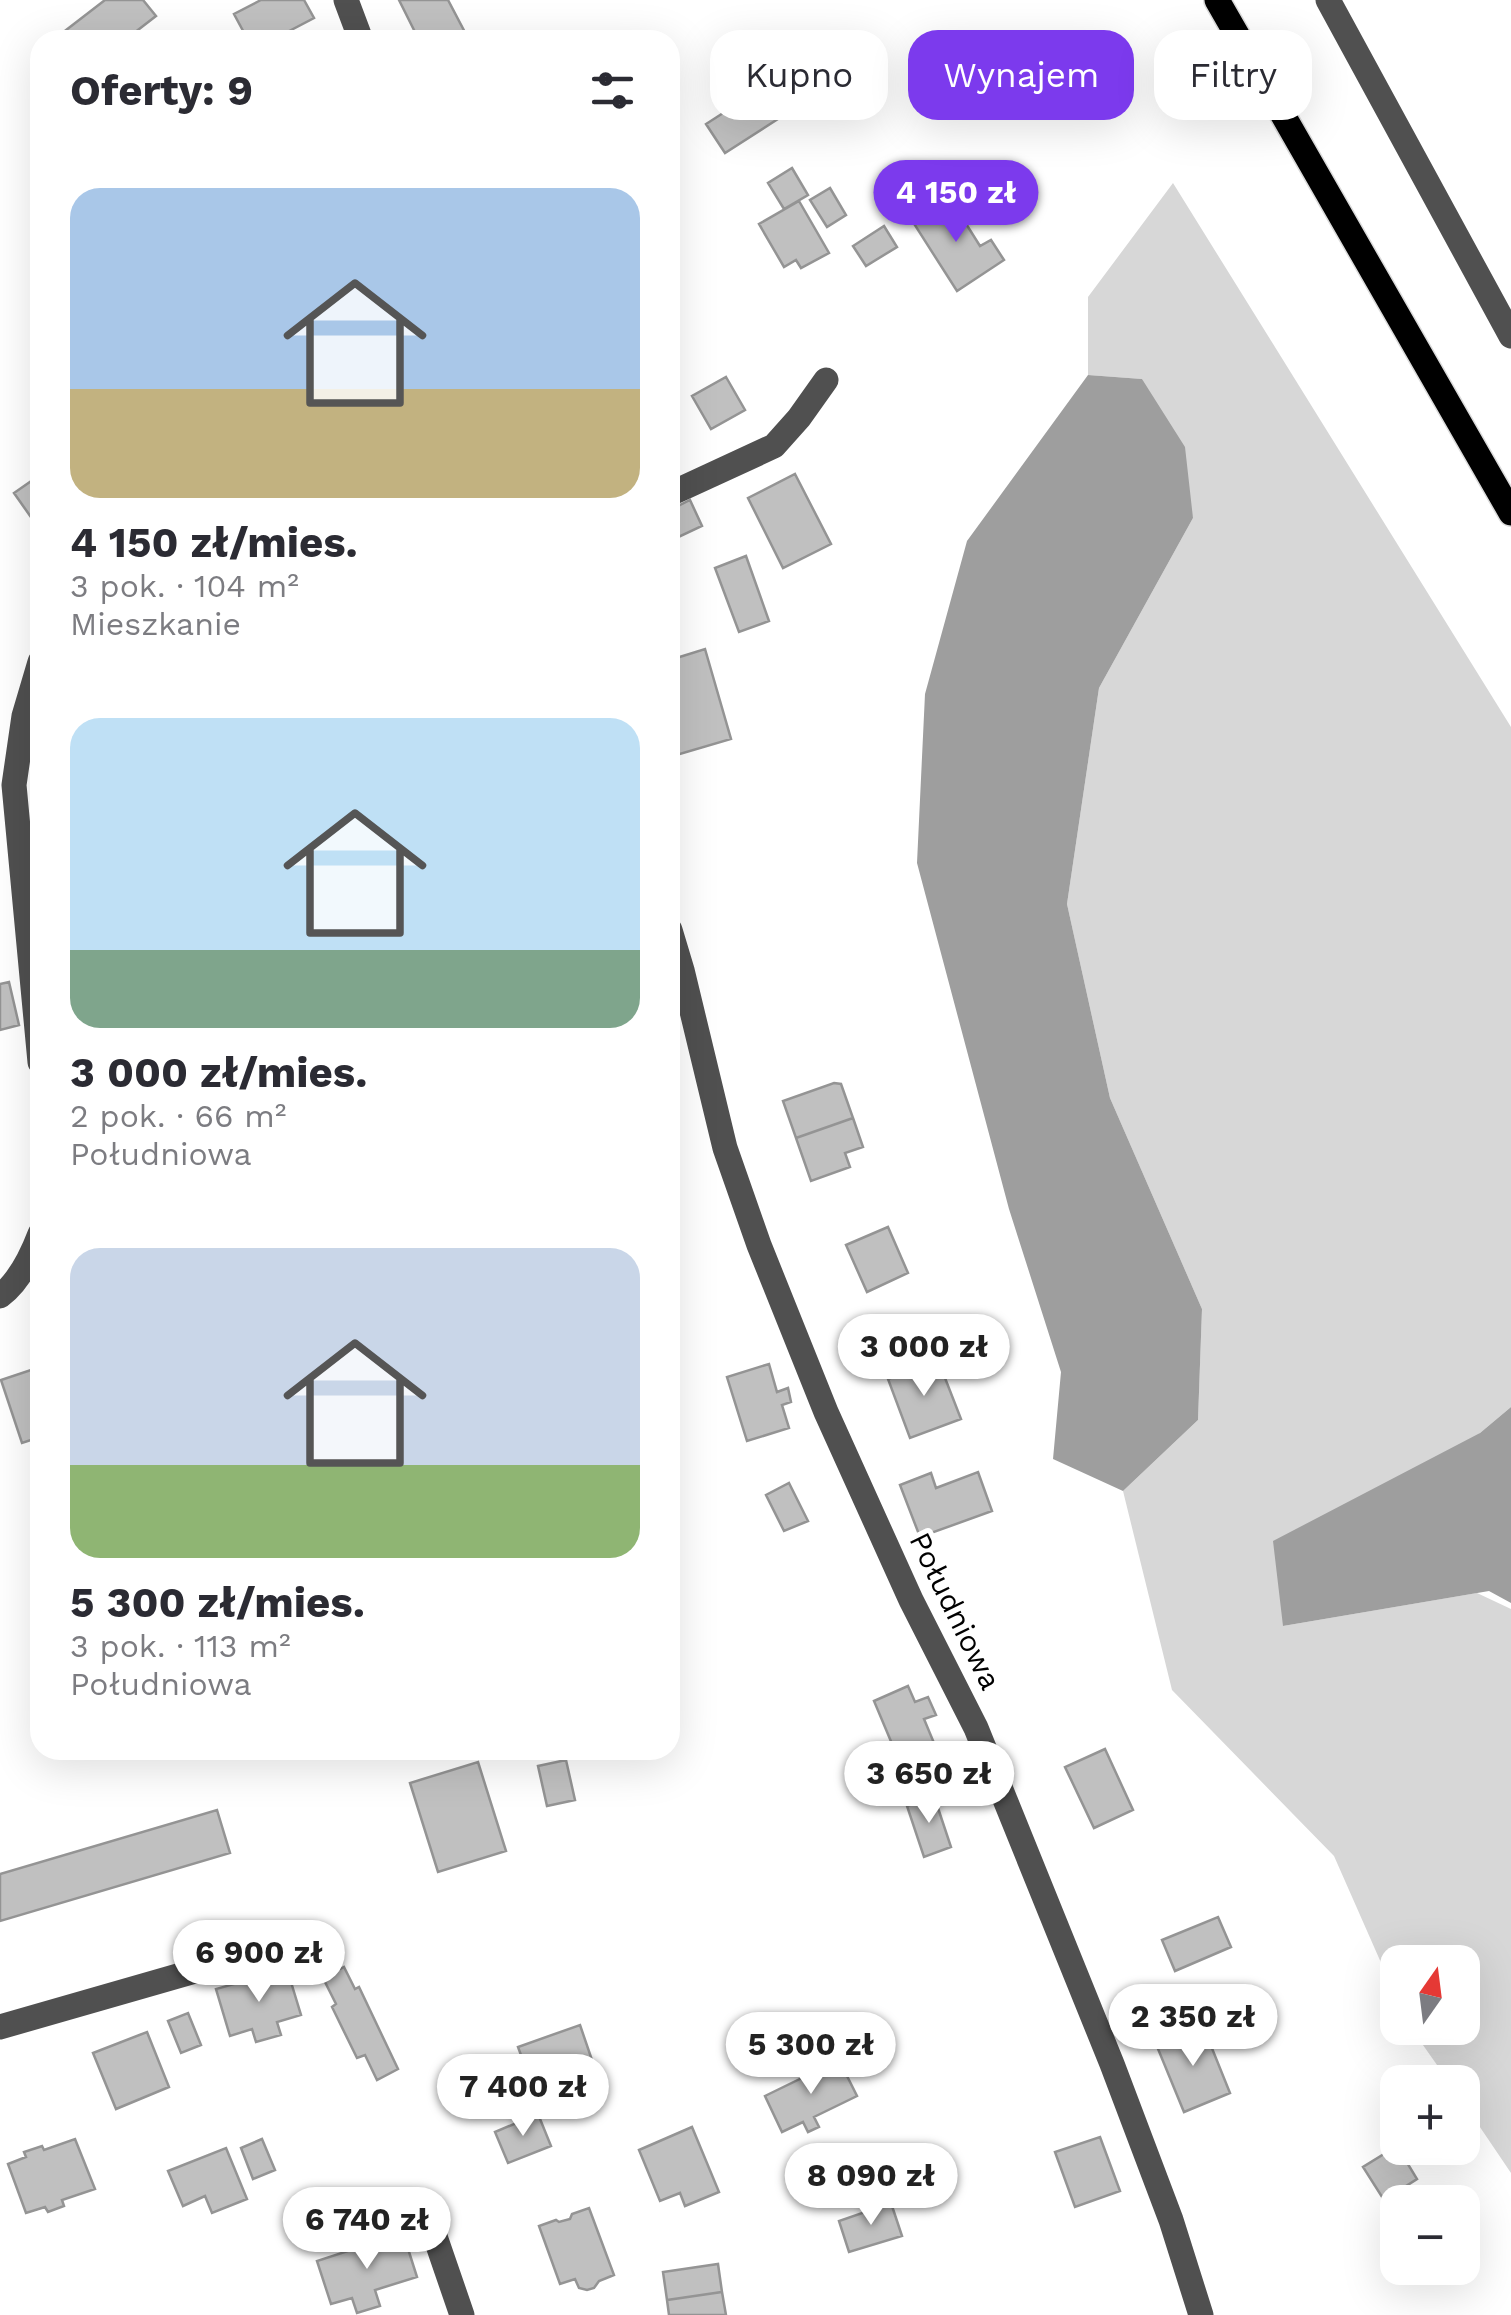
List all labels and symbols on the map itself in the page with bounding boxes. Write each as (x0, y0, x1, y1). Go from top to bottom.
pin: 4 150 zł (853, 160, 1059, 245)
pin: 3 000 zł (821, 1314, 1027, 1399)
street label: Południowa (902, 1527, 1009, 1695)
pin: 3 650 zł (826, 1741, 1032, 1826)
pin: 6 900 zł (156, 1920, 362, 2005)
north arrow (1380, 1945, 1480, 2045)
pin: 2 350 zł (1090, 1984, 1296, 2069)
pin: 5 300 zł (708, 2012, 914, 2097)
pin: 7 400 zł (420, 2054, 626, 2139)
pin: 8 090 zł (768, 2143, 974, 2228)
pin: 6 740 zł (264, 2187, 470, 2272)

